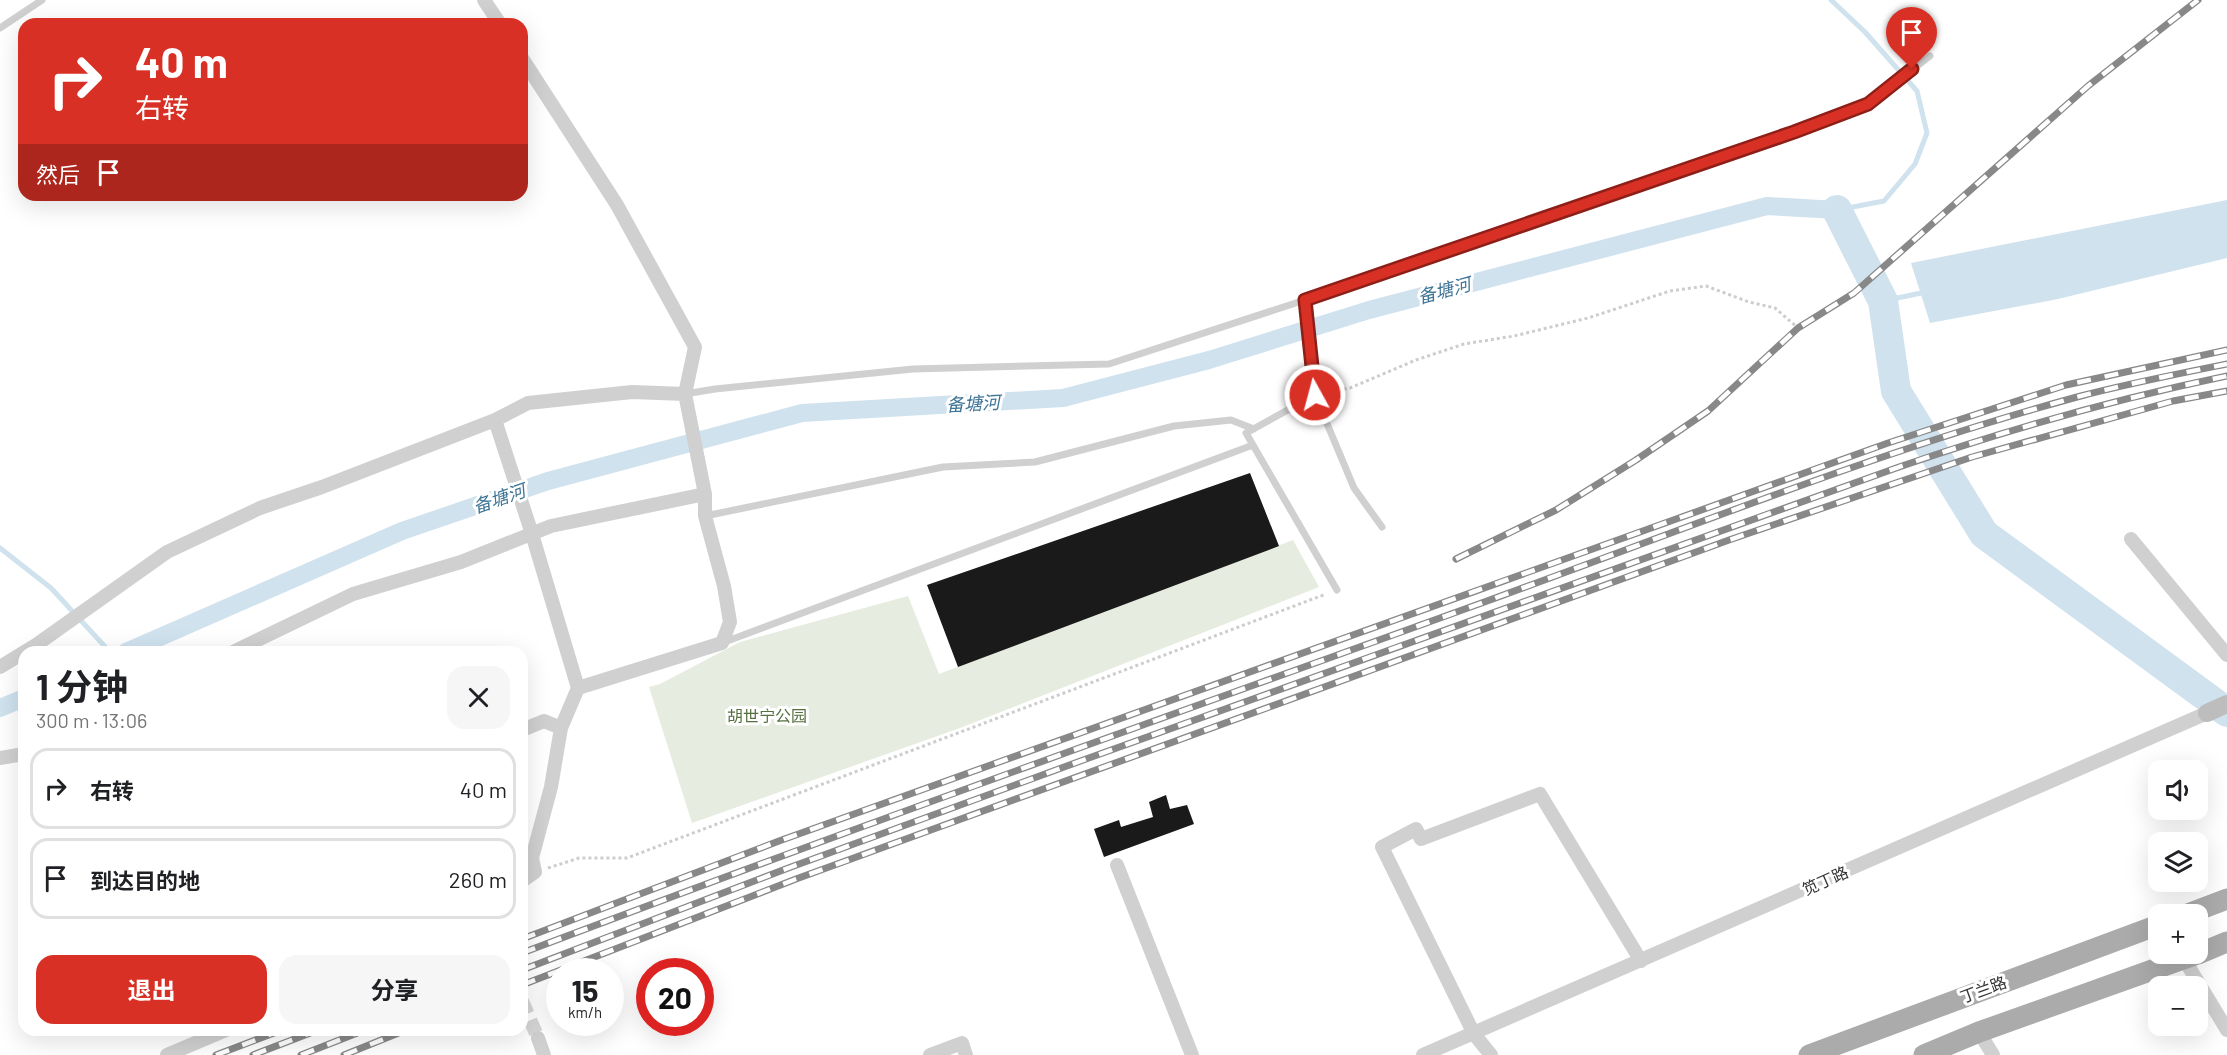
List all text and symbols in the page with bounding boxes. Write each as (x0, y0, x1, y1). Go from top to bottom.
pin (1886, 7, 1937, 69)
icon: arrive (1895, 16, 1928, 49)
text: 40 m (135, 36, 228, 86)
icon: right (36, 42, 114, 120)
text: 右转 (135, 91, 189, 123)
icon: arrive (92, 156, 125, 189)
text: 然后 (36, 161, 80, 187)
water label: 备塘河 (1415, 272, 1476, 308)
position arrow (1283, 363, 1347, 427)
water label: 备塘河 (945, 390, 1004, 415)
water label: 备塘河 (470, 478, 531, 517)
text: 1 分钟 (36, 664, 128, 707)
button: close (447, 666, 510, 729)
park label: 胡世宁公园 (727, 706, 807, 725)
text: 300 m · 13:06 (36, 708, 147, 732)
map controls (2148, 760, 2208, 1036)
button: sound (2148, 760, 2208, 820)
icon: right (39, 772, 72, 805)
text: 40 m (460, 776, 507, 802)
text: 右转 (90, 777, 134, 803)
button: layers (2148, 832, 2208, 892)
icon: arrive (39, 862, 72, 895)
street label: 笕丁路 (1799, 862, 1851, 898)
text: 260 m (449, 866, 507, 892)
text: 到达目的地 (90, 867, 200, 893)
button: + (2148, 904, 2208, 964)
button: 退出 (36, 955, 267, 1024)
button: 分享 (279, 955, 510, 1024)
speed limit sign: 20 (636, 958, 714, 1036)
text: 15 (572, 972, 598, 1008)
street label: 丁兰路 (1957, 972, 2009, 1006)
button: − (2148, 976, 2208, 1036)
text: km/h (568, 1003, 602, 1021)

